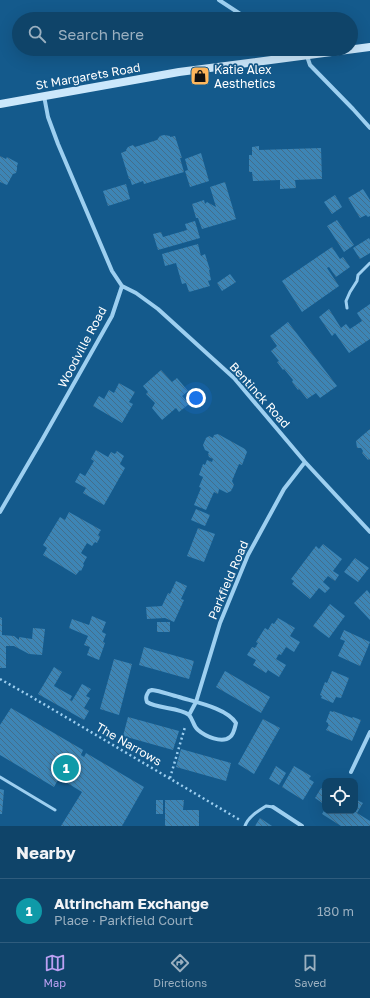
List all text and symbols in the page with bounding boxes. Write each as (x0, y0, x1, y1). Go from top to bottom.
search box (12, 12, 358, 56)
icon: search (26, 23, 48, 45)
text: Search here (58, 25, 144, 43)
street label: St Margarets Road (34, 59, 142, 93)
place label: Katie Alex Aesthetics (214, 62, 275, 91)
shop icon: Katie Alex Aesthetics (189, 65, 211, 87)
street label: Woodville Road (54, 304, 110, 390)
street label: Bentinck Road (227, 359, 293, 431)
your location (186, 388, 206, 408)
street label: Parkfield Road (205, 538, 251, 622)
street label: The Narrows (94, 719, 164, 769)
pin: 1 (53, 753, 79, 783)
map controls (322, 778, 358, 814)
button: locate (322, 778, 358, 814)
text: Nearby (16, 842, 76, 863)
text: Altrincham Exchange (54, 894, 209, 912)
text: 1 (26, 903, 32, 919)
text: 180 m (317, 903, 354, 919)
text: Place · Parkfield Court (54, 912, 193, 928)
tab: Map (44, 952, 66, 989)
tab: Directions (153, 952, 207, 989)
tab: Saved (294, 952, 326, 989)

